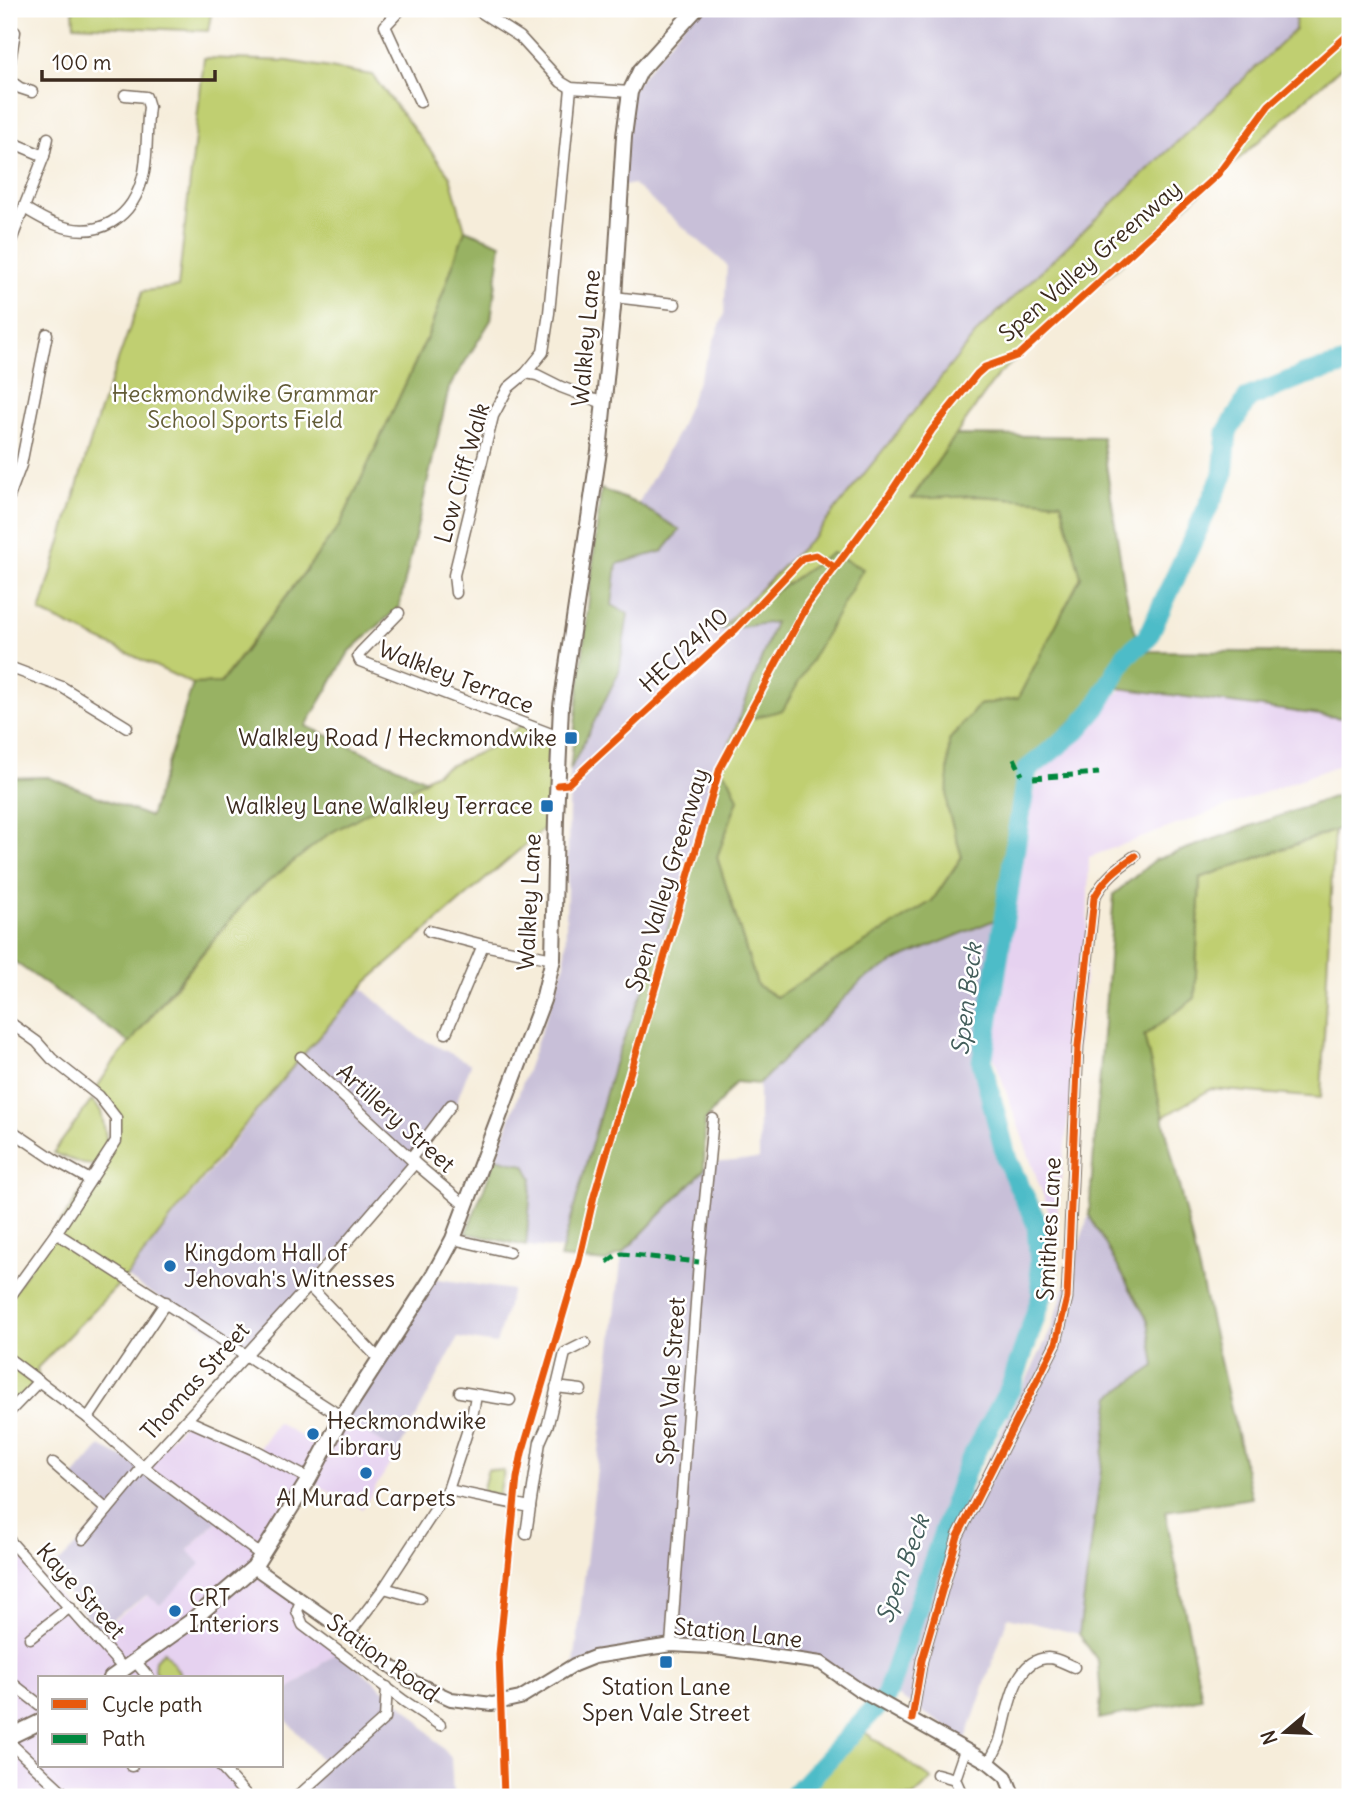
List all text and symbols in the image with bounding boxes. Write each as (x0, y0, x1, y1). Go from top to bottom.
scale bar (42, 38, 215, 82)
text: 100 m (52, 49, 111, 76)
street label: Spen Valley Greenway (992, 173, 1187, 348)
street label: Walkley Lane (565, 268, 606, 408)
park label: Heckmondwike Grammar School Sports Field (112, 379, 379, 434)
street label: Low Cliff Walk (428, 399, 495, 546)
street label: HEC/24/10 (633, 601, 734, 698)
street label: Walkley Terrace (374, 634, 538, 720)
place label: Walkley Road / Heckmondwike (238, 723, 557, 752)
marker: Walkley Road / Heckmondwike (563, 730, 579, 746)
street label: Spen Valley Greenway (619, 765, 714, 995)
place label: Walkley Lane Walkley Terrace (226, 791, 533, 820)
marker: Walkley Lane Walkley Terrace (539, 798, 555, 814)
street label: Walkley Lane (510, 833, 547, 971)
water label: Spen Beck (944, 939, 988, 1057)
street label: Artillery Street (331, 1057, 462, 1178)
street label: Smithies Lane (1030, 1156, 1067, 1302)
place label: Kingdom Hall of Jehovah's Witnesses (184, 1238, 395, 1293)
marker: Kingdom Hall of Jehovah's Witnesses (162, 1258, 178, 1274)
street label: Spen Vale Street (650, 1296, 691, 1466)
street label: Thomas Street (134, 1315, 255, 1446)
place label: Heckmondwike Library (327, 1406, 486, 1461)
marker: Heckmondwike Library (305, 1426, 321, 1442)
marker: Al Murad Carpets (358, 1465, 374, 1481)
place label: Al Murad Carpets (276, 1483, 456, 1512)
water label: Spen Beck (869, 1509, 936, 1627)
street label: Kaye Street (31, 1537, 132, 1645)
place label: CRT Interiors (189, 1583, 279, 1638)
marker: CRT Interiors (167, 1603, 183, 1619)
street label: Station Road (321, 1607, 445, 1708)
street label: Station Lane (672, 1611, 804, 1654)
marker: Station Lane Spen Vale Street (658, 1654, 674, 1670)
place label: Station Lane Spen Vale Street (582, 1672, 750, 1727)
legend (38, 1676, 284, 1768)
text: Cycle path (102, 1691, 202, 1718)
north arrow (1250, 1698, 1320, 1768)
text: Path (102, 1725, 145, 1752)
text: N (1255, 1727, 1282, 1748)

